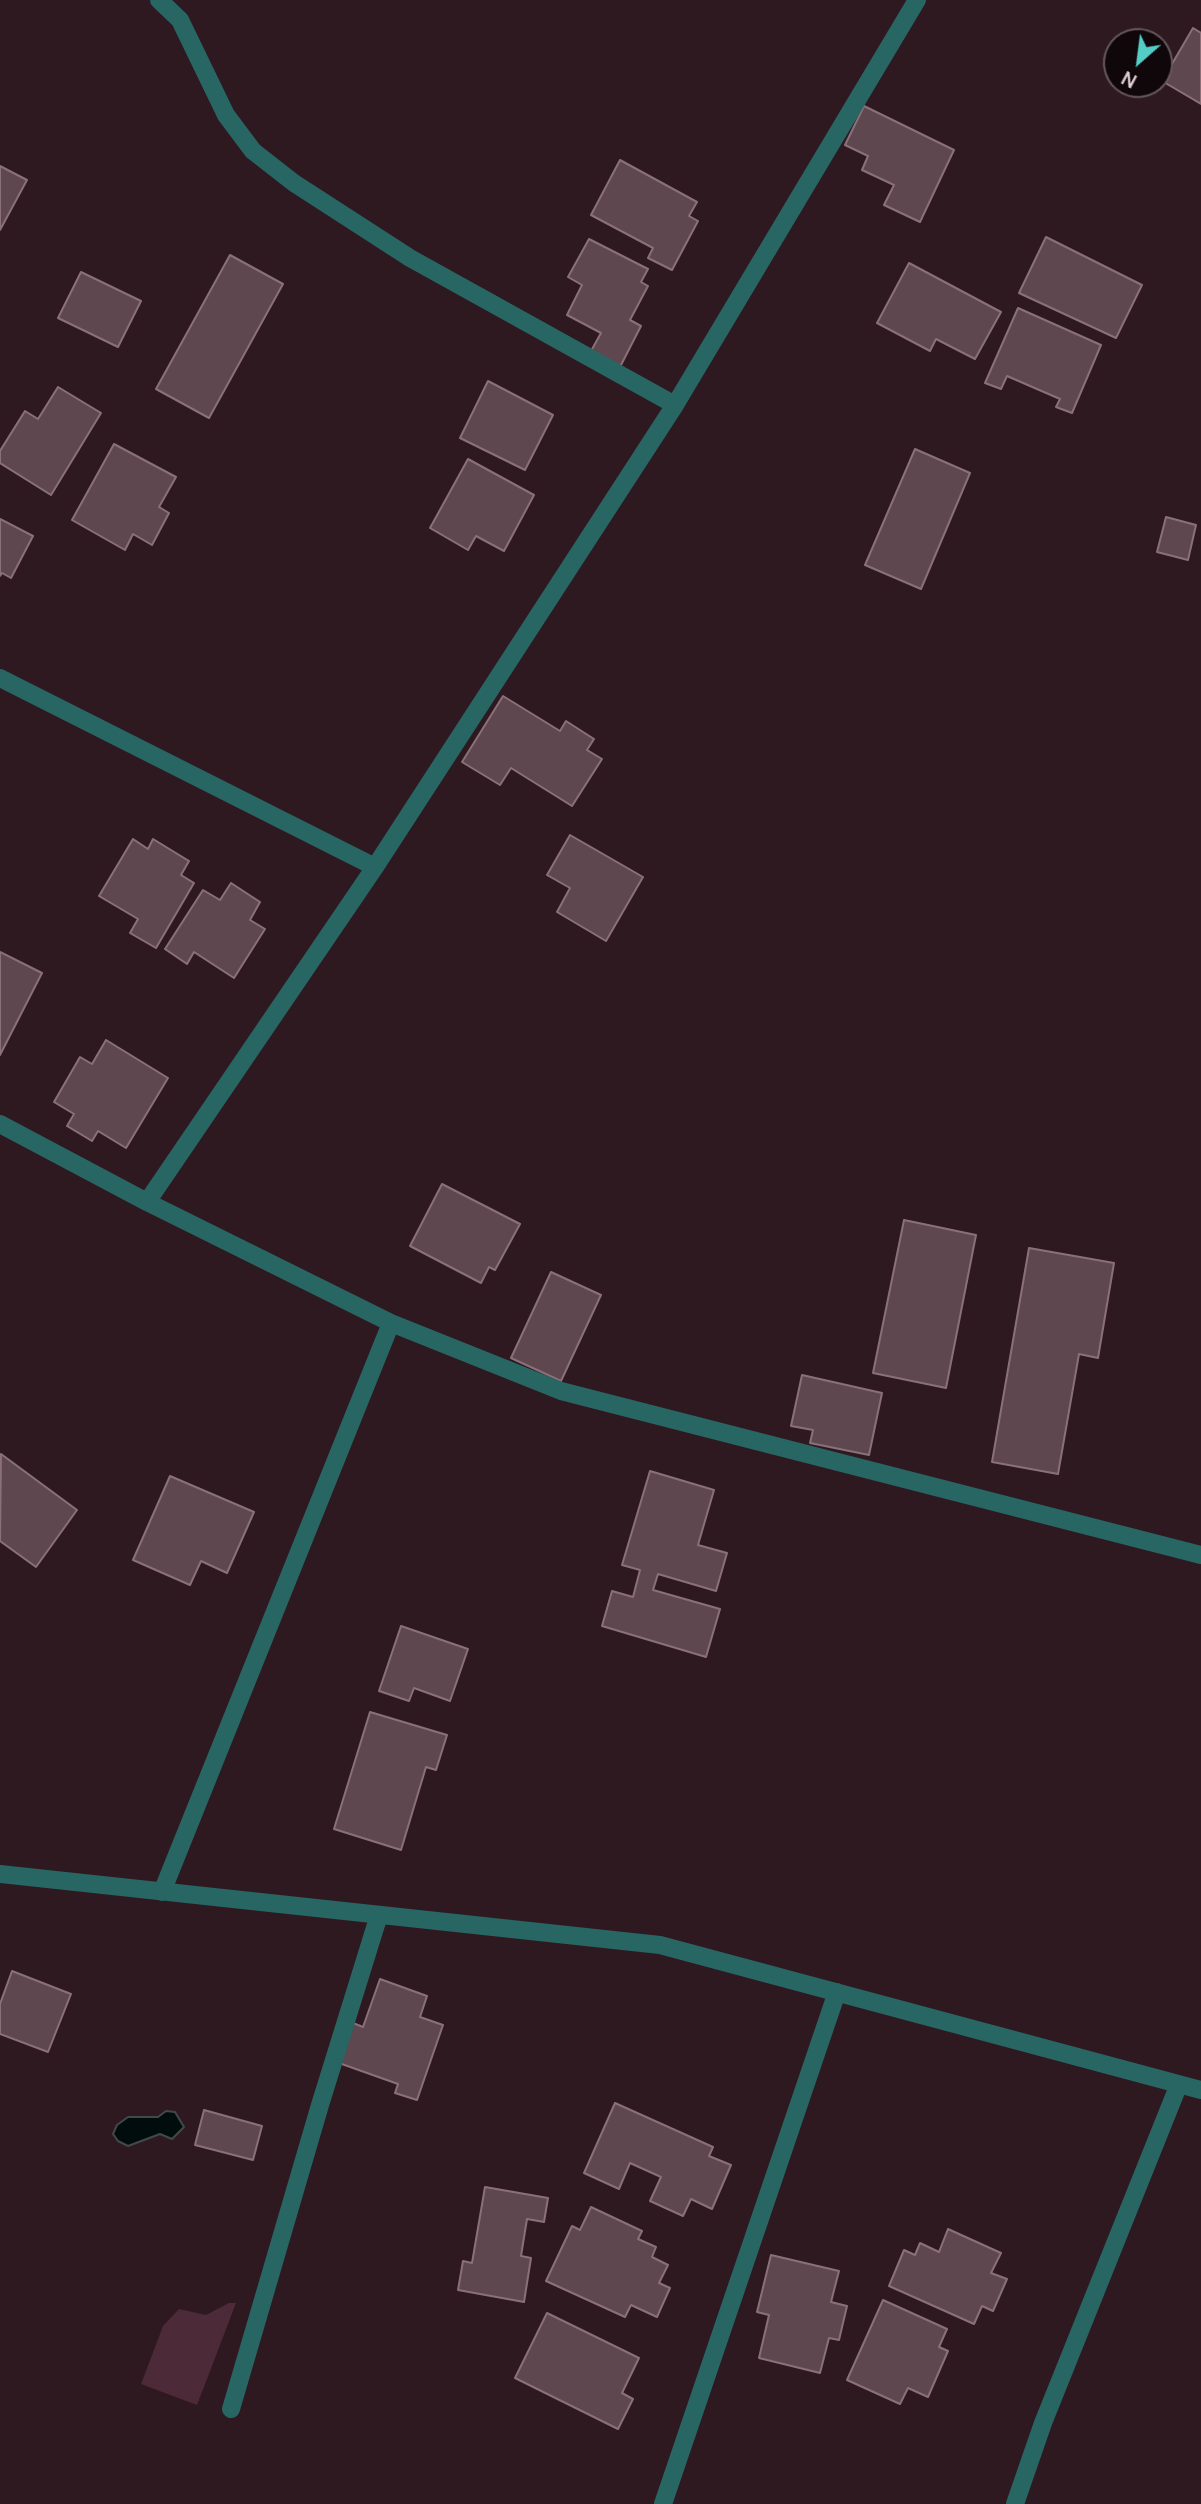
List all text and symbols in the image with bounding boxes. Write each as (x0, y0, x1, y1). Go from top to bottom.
north arrow (1103, 28, 1173, 98)
text: N (1117, 65, 1141, 94)

